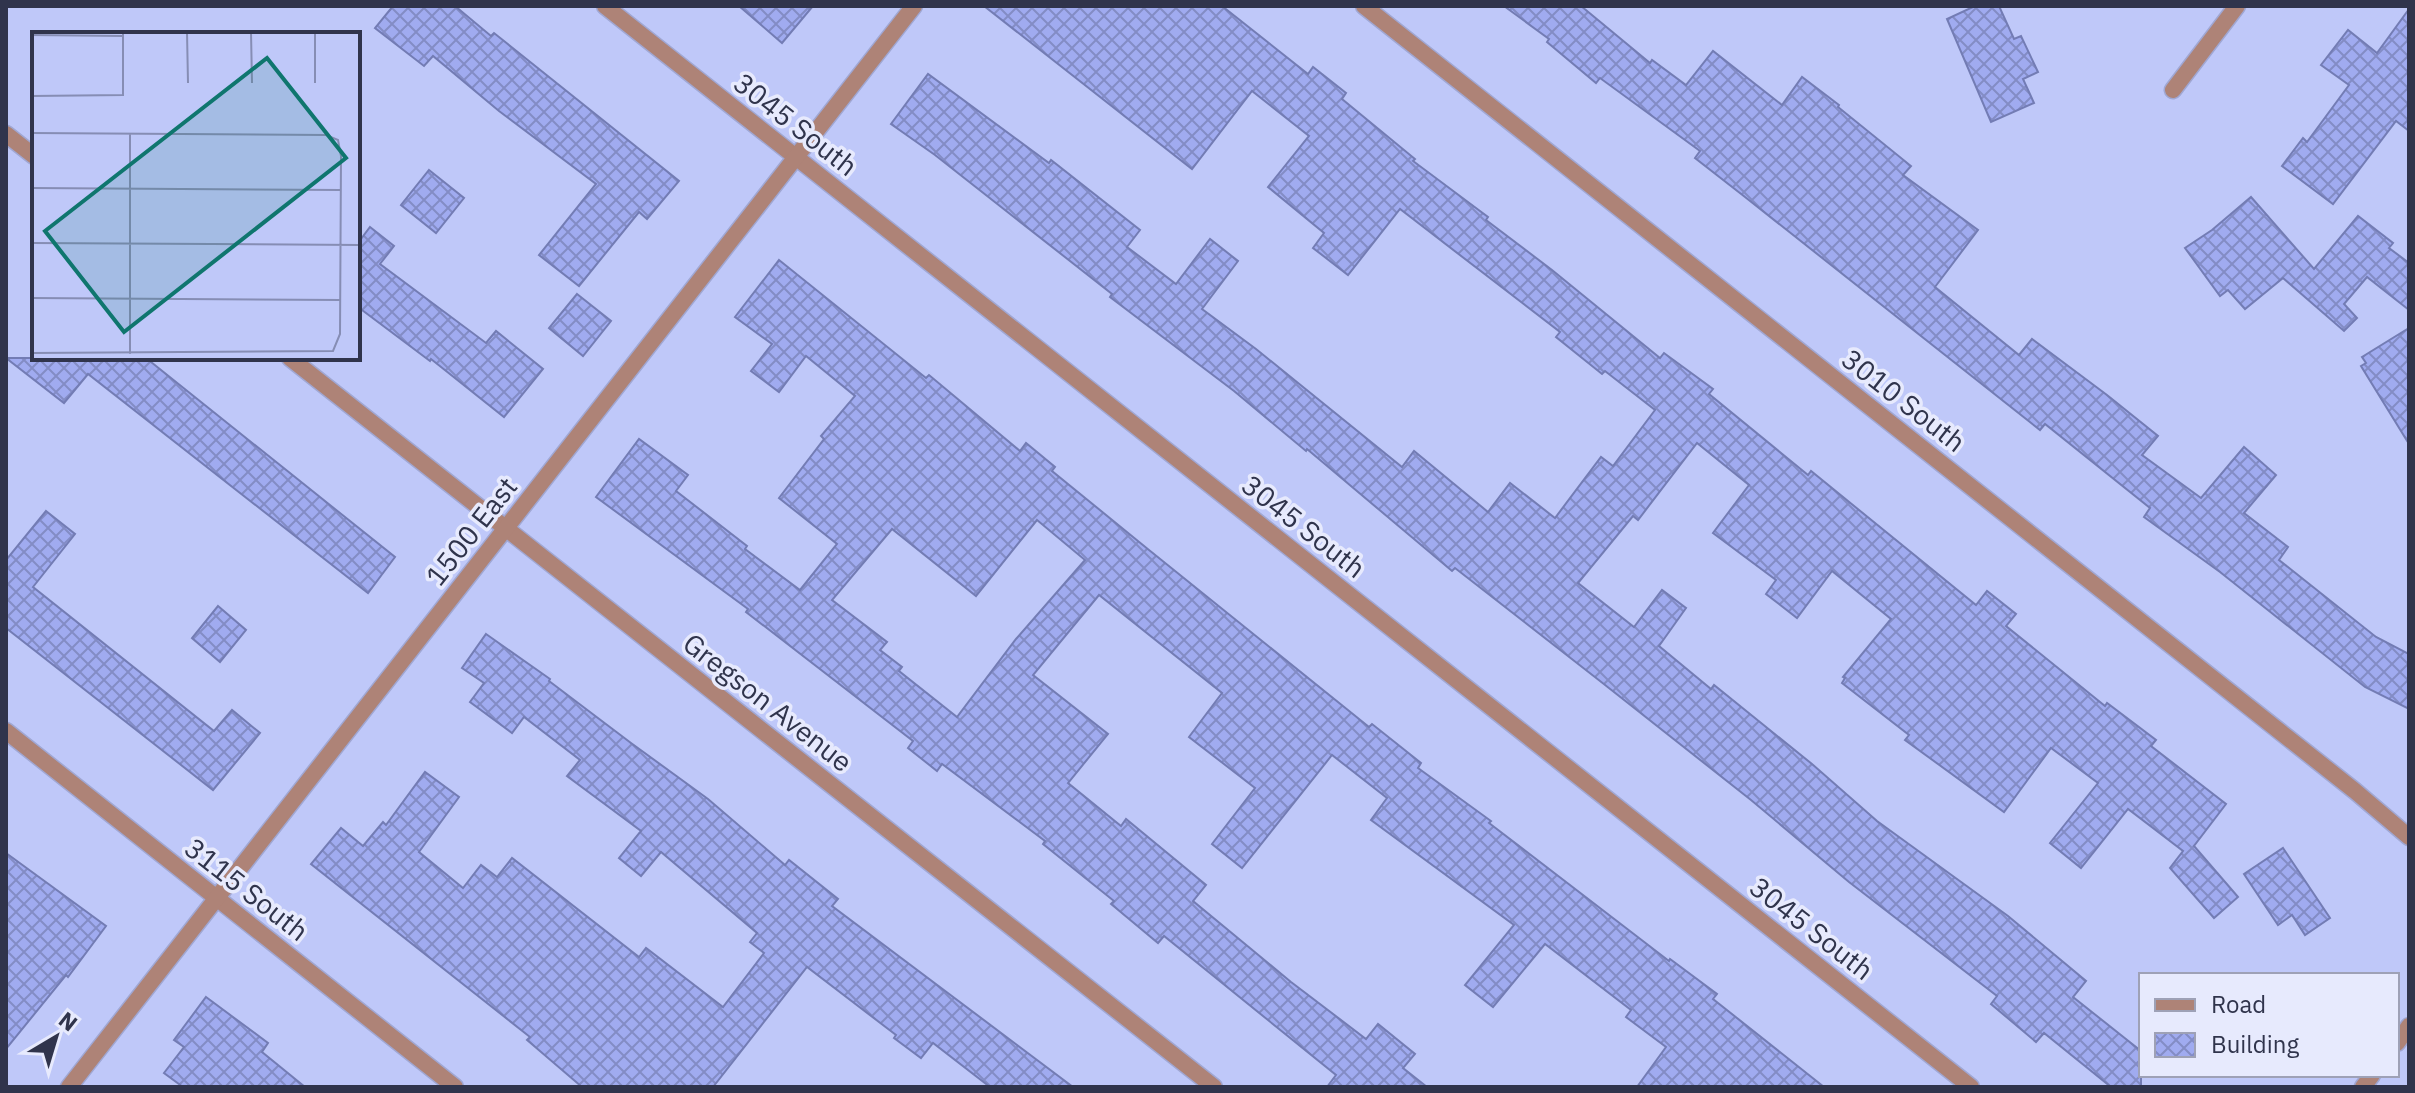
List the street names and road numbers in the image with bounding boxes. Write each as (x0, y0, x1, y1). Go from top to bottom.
street label: 3045 South (727, 64, 865, 184)
street label: 3010 South (1835, 340, 1973, 460)
street label: 3045 South (1235, 466, 1373, 586)
street label: 1500 East (417, 469, 525, 593)
street label: Gregson Avenue (676, 624, 860, 780)
street label: 3115 South (178, 829, 316, 949)
street label: 3045 South (1743, 868, 1881, 988)

